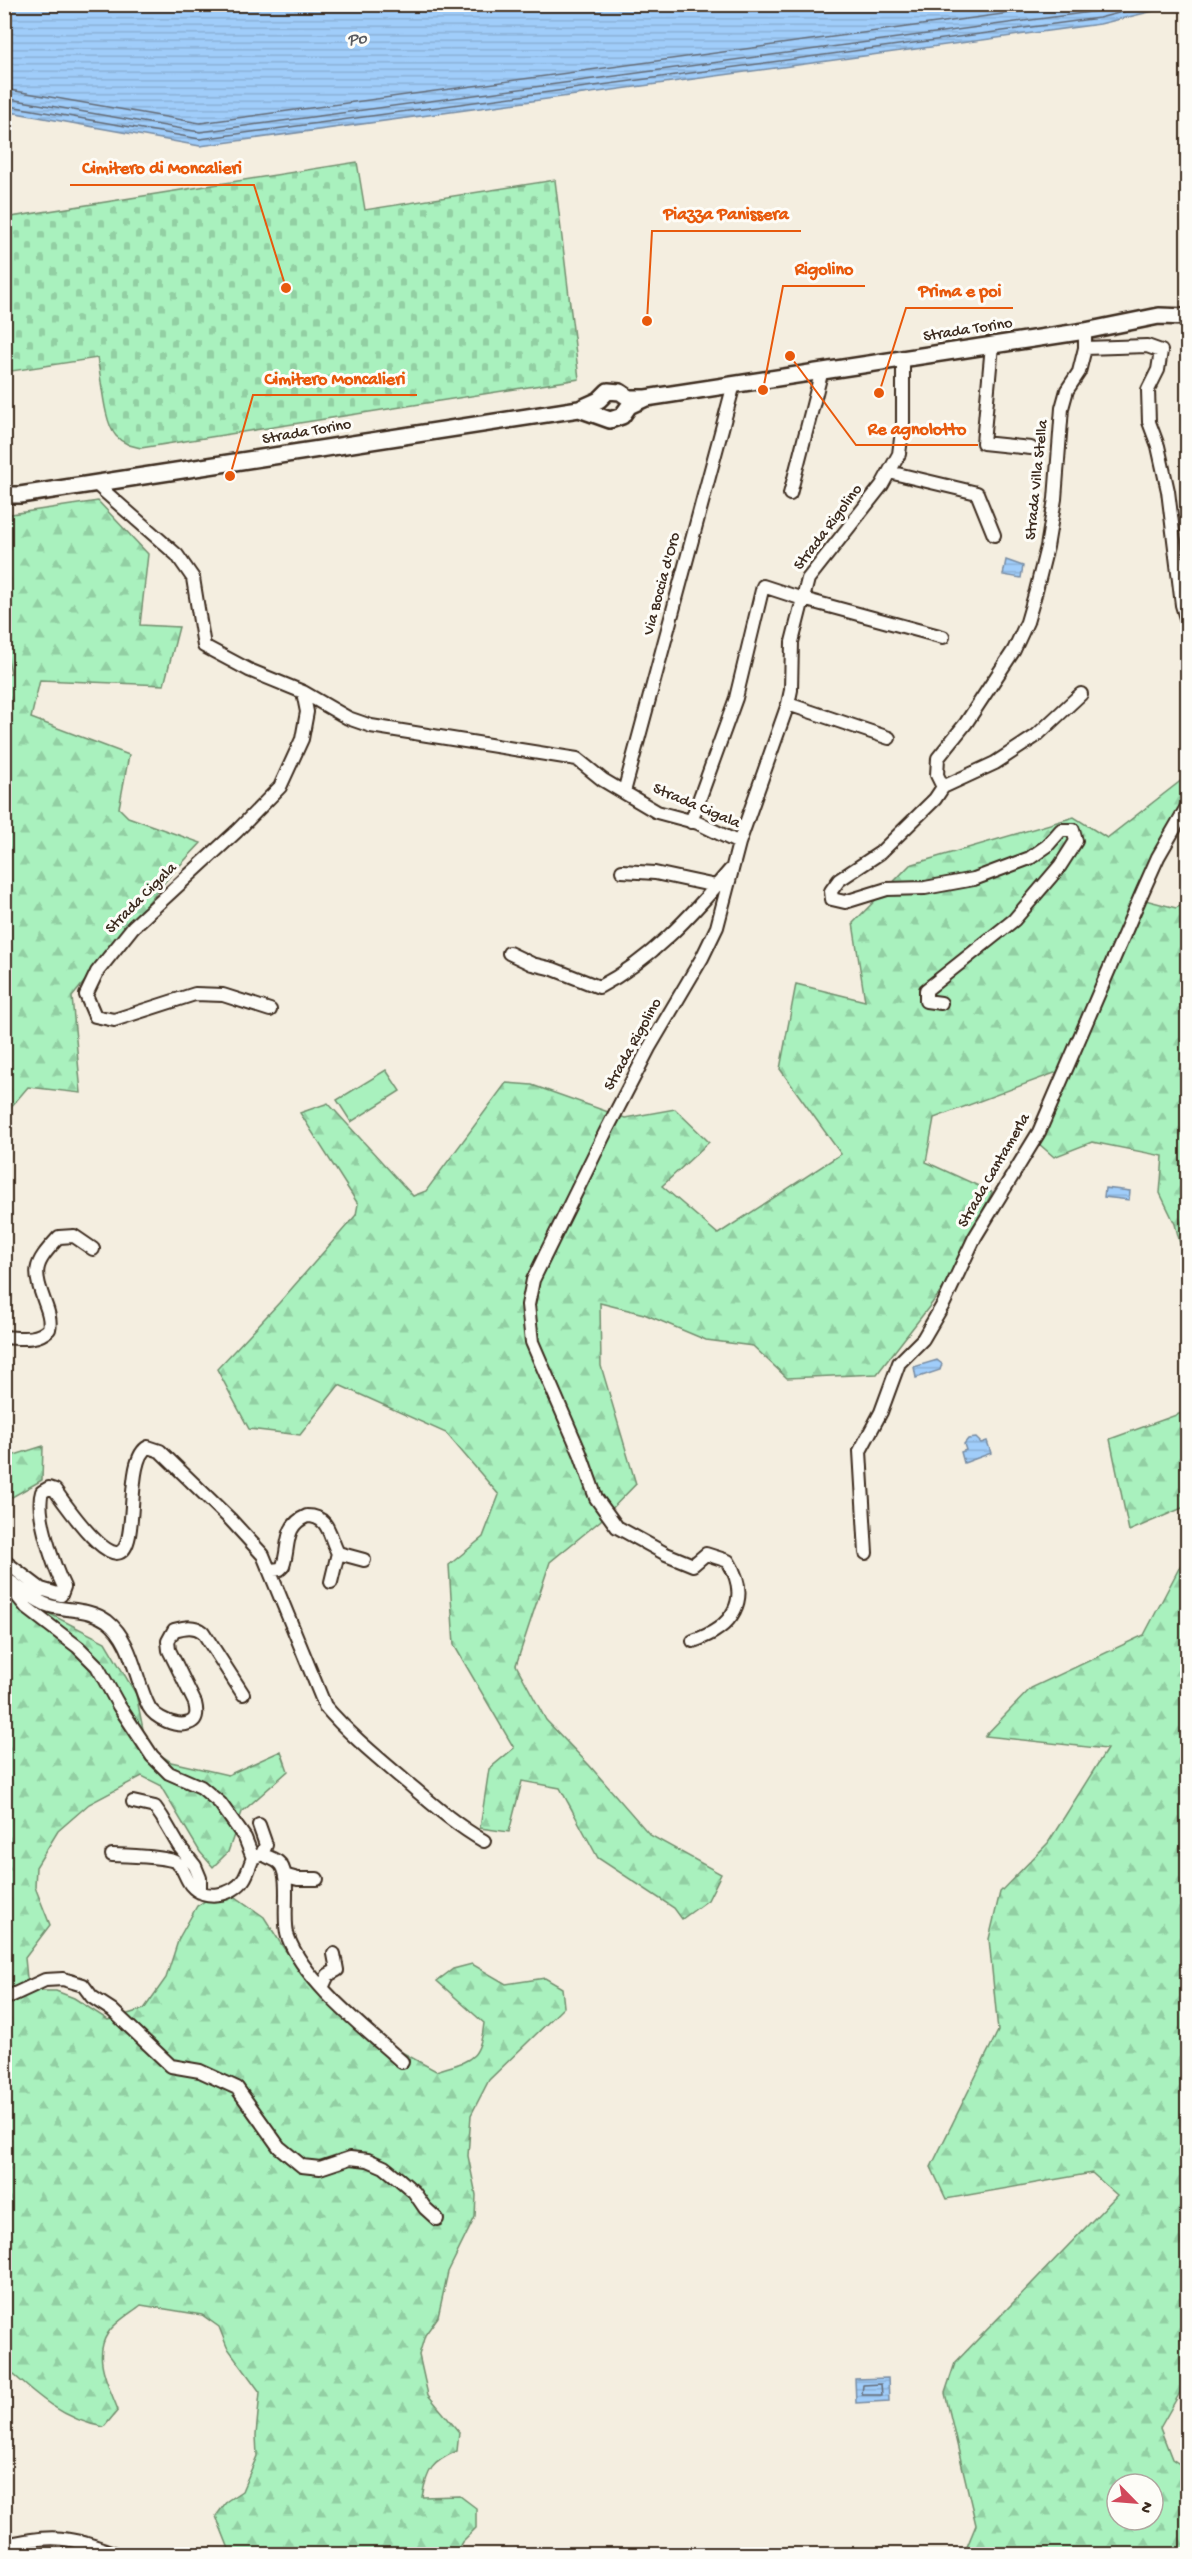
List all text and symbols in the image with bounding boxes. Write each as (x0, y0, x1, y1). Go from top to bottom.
water label: Po (346, 28, 368, 51)
callout: Cimitero di Moncalieri (70, 149, 254, 185)
text: Cimitero di Moncalieri (81, 159, 242, 180)
callout: Piazza Panissera (652, 195, 801, 231)
text: Piazza Panissera (662, 205, 790, 226)
callout: Rigolino (783, 250, 865, 286)
text: Rigolino (794, 260, 854, 281)
callout: Prima e poi (906, 272, 1013, 308)
text: Prima e poi (918, 282, 1002, 303)
street label: Strada Torino (922, 315, 1014, 347)
callout: Cimitero Moncalieri (253, 359, 417, 395)
text: Cimitero Moncalieri (264, 370, 406, 391)
callout: Re agnolotto (856, 409, 978, 445)
street label: Strada Torino (261, 416, 353, 450)
street label: Strada Villa Stella (1022, 418, 1054, 541)
text: Re agnolotto (867, 420, 967, 441)
street label: Strada Rigolino (791, 481, 867, 575)
street label: Via Boccia d'Oro (640, 531, 686, 638)
street label: Strada Cigala (649, 780, 744, 834)
street label: Strada Cigala (102, 859, 182, 939)
street label: Strada Rigolino (601, 995, 667, 1095)
street label: Strada Cantamerla (955, 1110, 1036, 1232)
north arrow (1105, 2472, 1165, 2532)
text: N (1134, 2498, 1156, 2516)

